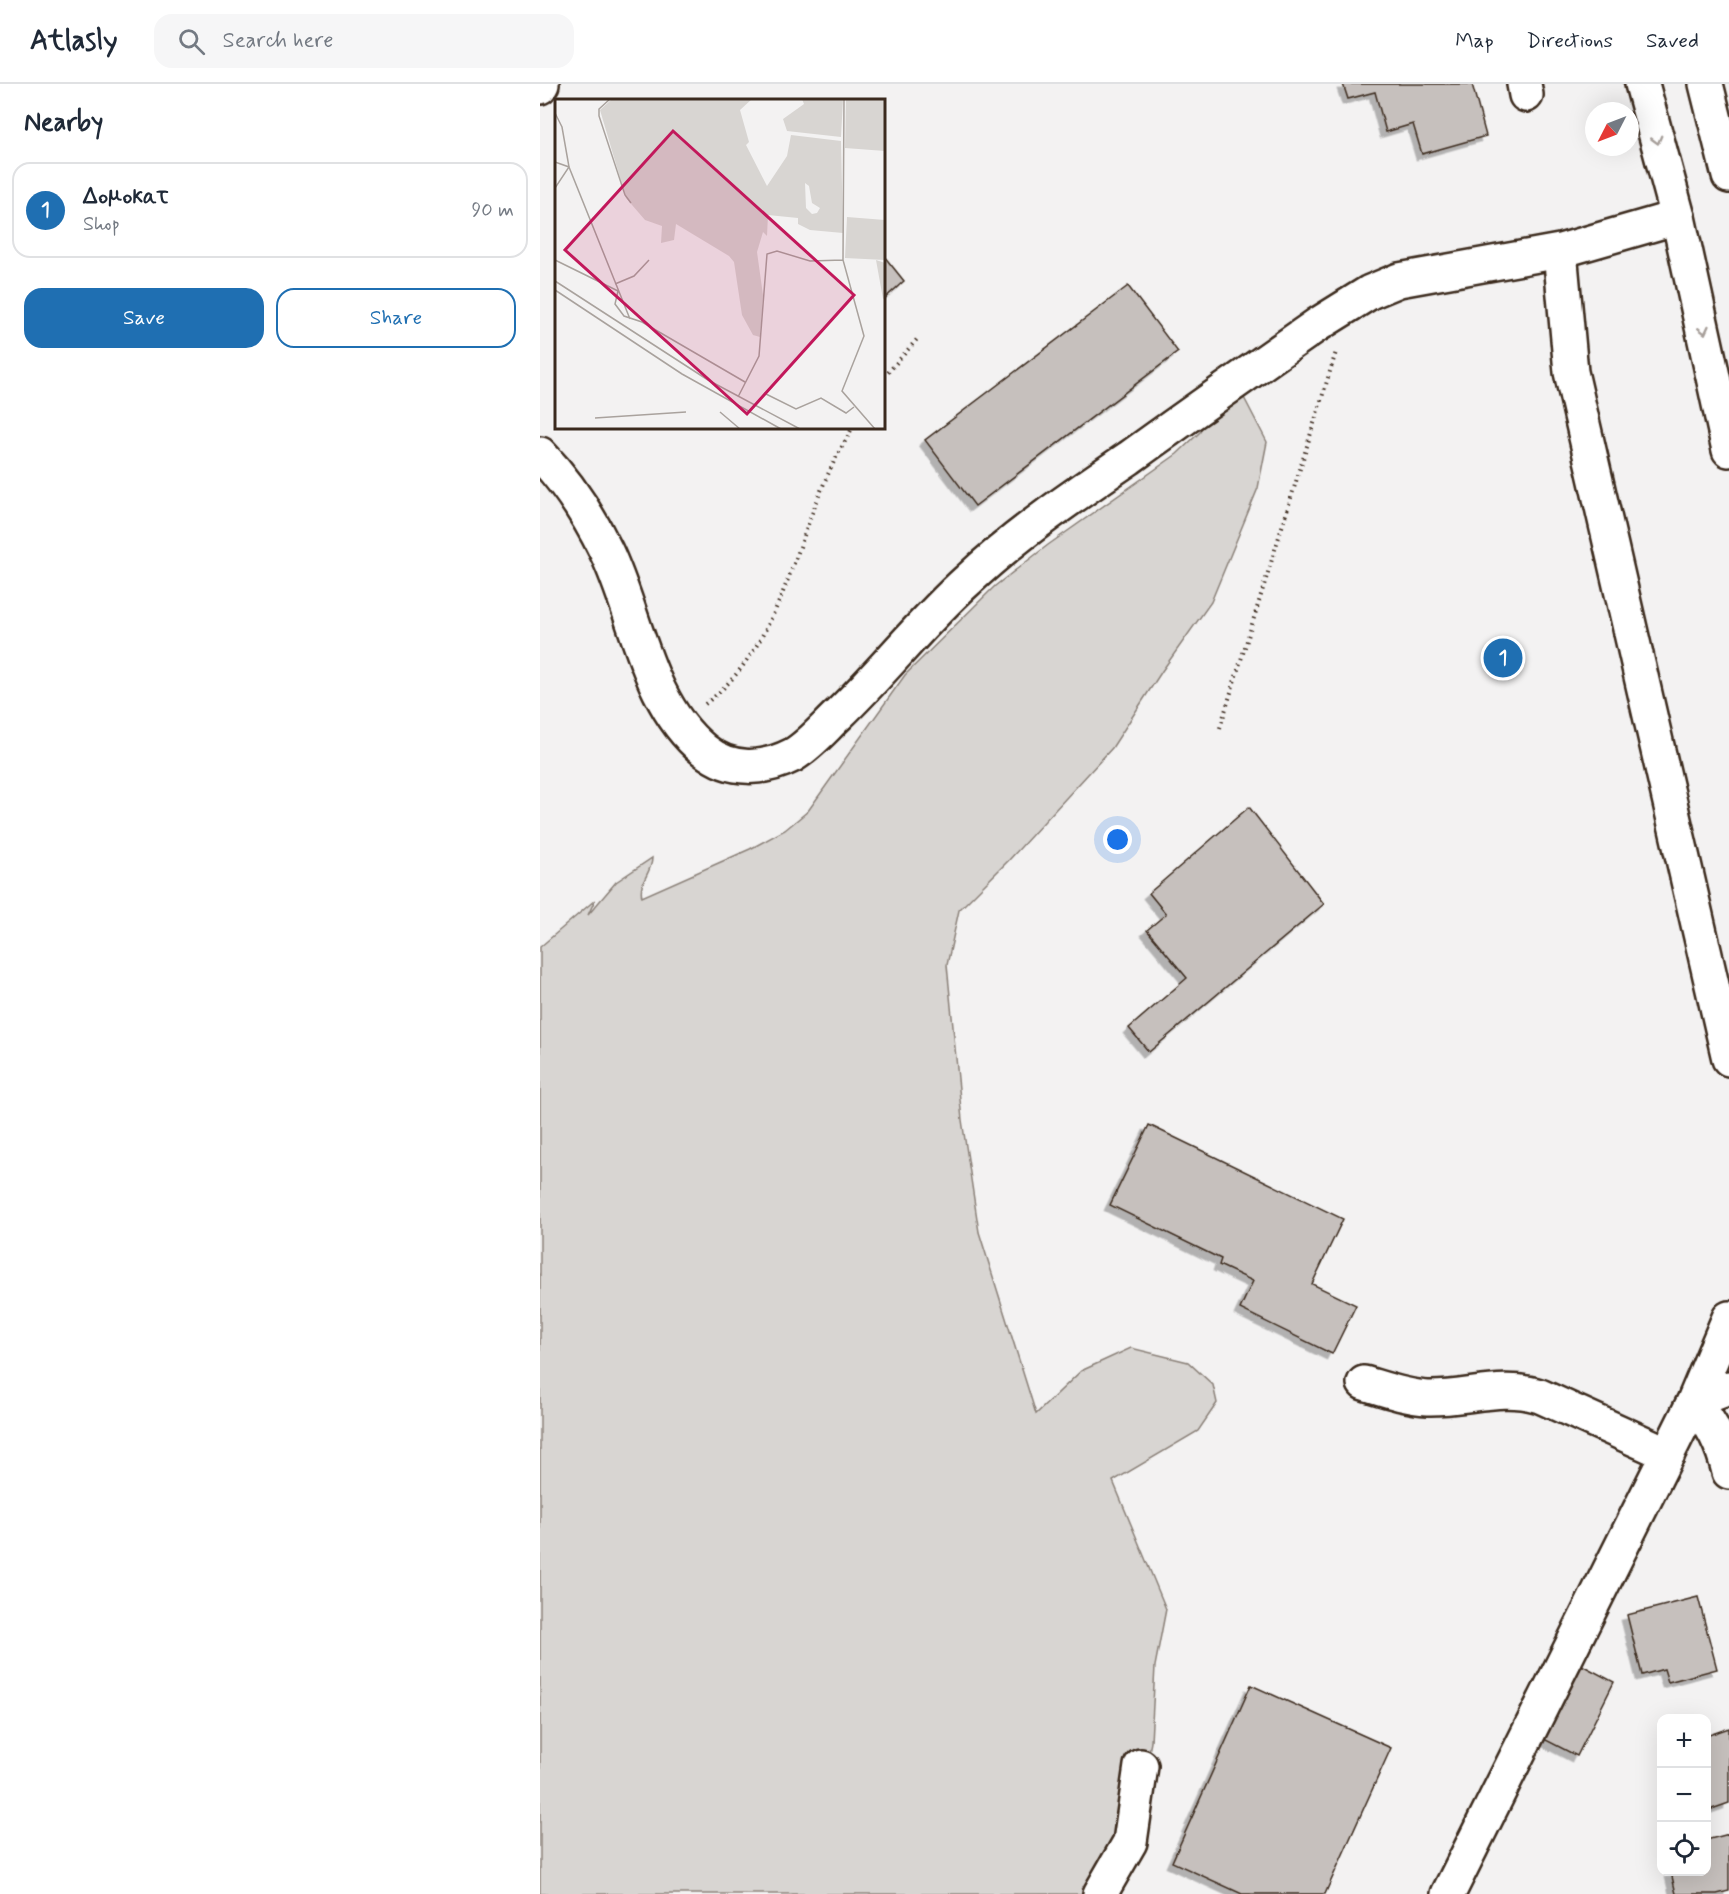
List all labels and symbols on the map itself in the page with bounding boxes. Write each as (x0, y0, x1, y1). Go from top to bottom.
inset map (555, 99, 885, 429)
north arrow (1585, 102, 1639, 156)
one-way arrow (1650, 135, 1662, 145)
one-way arrow (1696, 325, 1709, 335)
pin: 1 (1484, 636, 1522, 680)
your location (1103, 825, 1132, 854)

